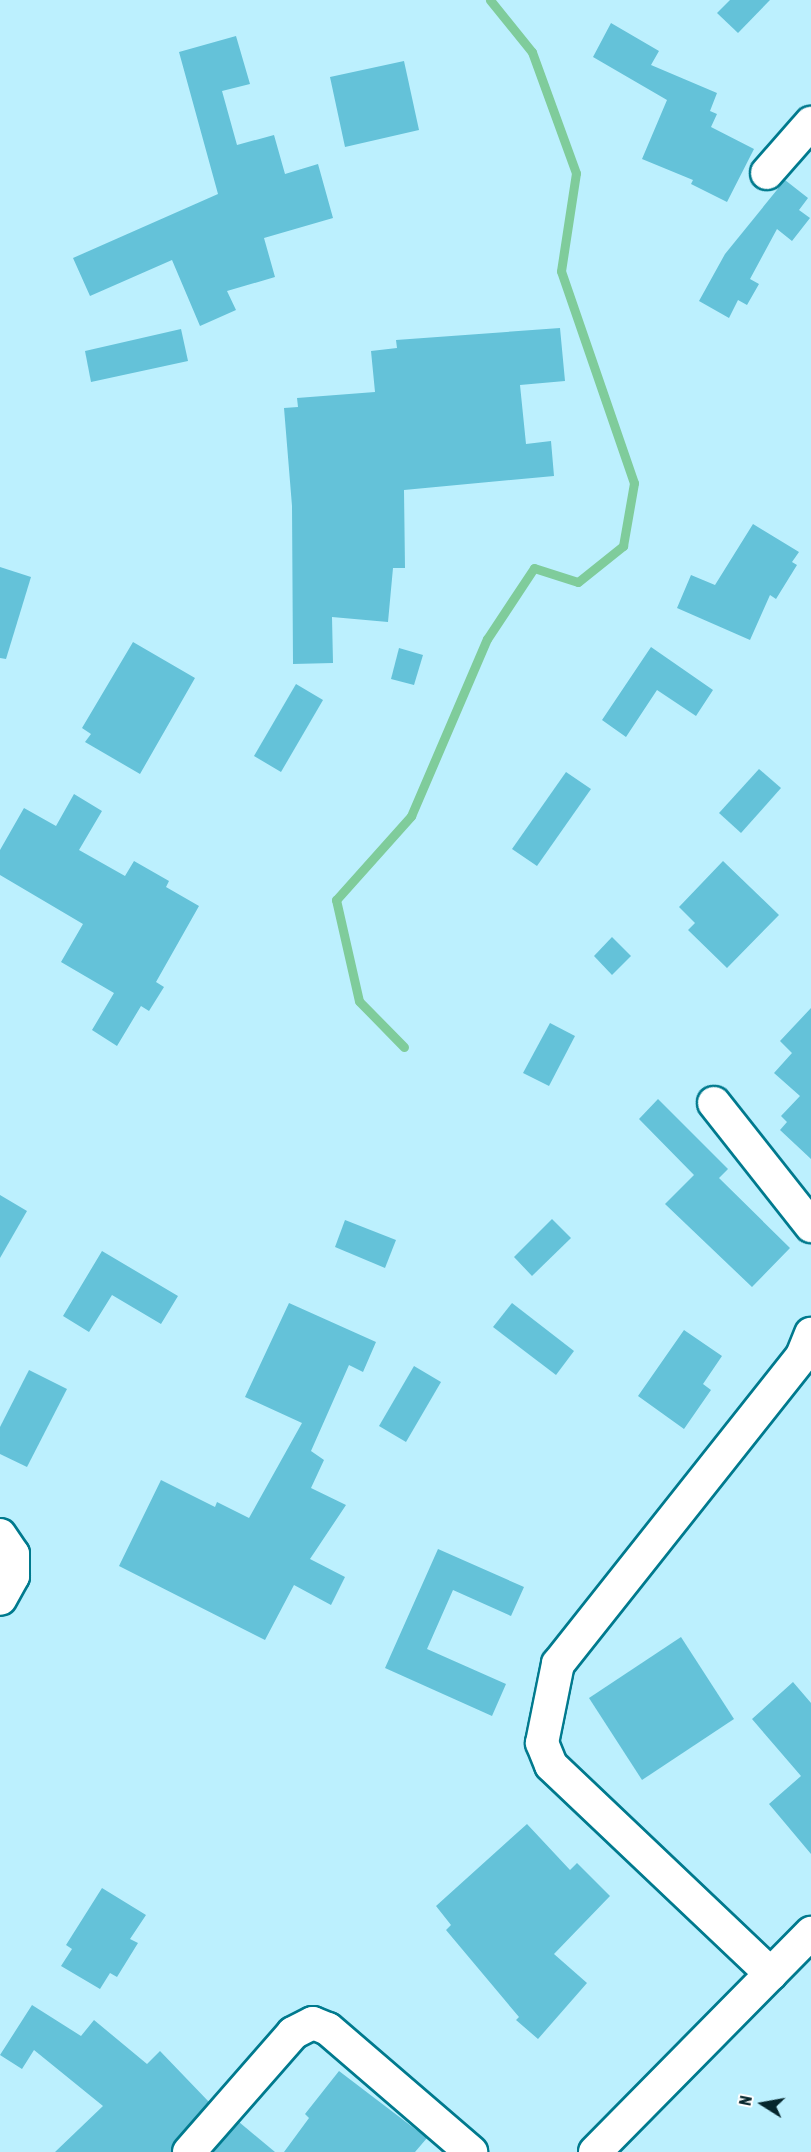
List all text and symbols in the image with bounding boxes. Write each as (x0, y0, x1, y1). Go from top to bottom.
north arrow (733, 2074, 793, 2134)
text: N (736, 2094, 755, 2107)

